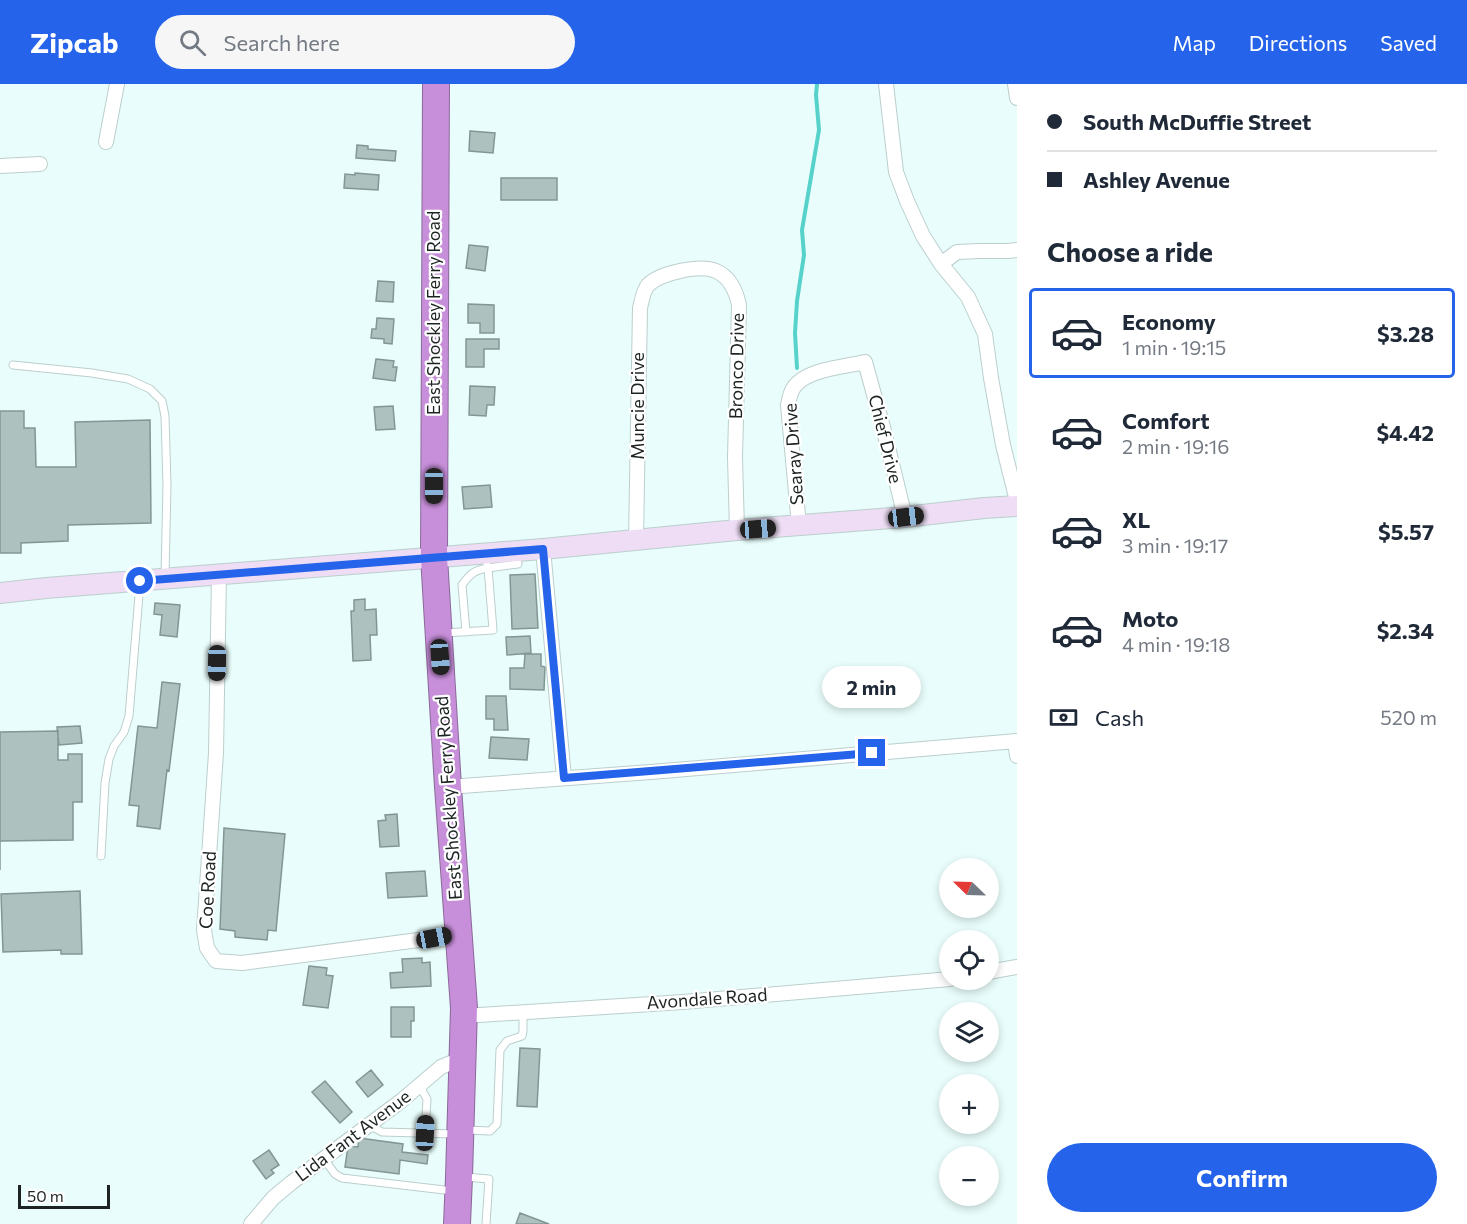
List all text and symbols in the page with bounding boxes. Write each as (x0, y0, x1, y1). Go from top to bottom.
search box (155, 15, 575, 69)
text: Zipcab (30, 25, 119, 59)
icon: search (176, 26, 209, 59)
text: Search here (224, 29, 340, 56)
text: Map (1173, 30, 1216, 55)
text: Directions (1249, 30, 1347, 55)
text: Saved (1380, 30, 1437, 55)
text: South McDuffie Street (1083, 108, 1311, 135)
text: Ashley Avenue (1083, 166, 1230, 193)
street label: East Shockley Ferry Road (422, 211, 444, 415)
text: Choose a ride (1047, 235, 1213, 268)
icon: car (1050, 306, 1104, 360)
text: Economy (1122, 308, 1216, 335)
street label: Bronco Drive (724, 313, 748, 419)
text: $3.28 (1377, 320, 1434, 347)
text: 1 min · 19:15 (1122, 335, 1226, 359)
street label: Muncie Drive (626, 352, 648, 460)
street label: Chief Drive (864, 392, 908, 485)
street label: Searay Drive (778, 402, 808, 506)
icon: car (1050, 405, 1104, 459)
text: Comfort (1122, 407, 1210, 434)
text: $4.42 (1376, 419, 1434, 446)
text: 2 min · 19:16 (1122, 434, 1229, 458)
car (425, 468, 443, 504)
icon: car (1050, 504, 1104, 558)
car (887, 506, 925, 528)
text: XL (1122, 506, 1150, 533)
text: $5.57 (1378, 518, 1434, 545)
car (739, 519, 777, 539)
text: 3 min · 19:17 (1122, 533, 1228, 557)
route start (126, 567, 153, 594)
icon: car (1050, 603, 1104, 657)
text: Moto (1122, 605, 1178, 632)
text: $2.34 (1377, 617, 1434, 644)
text: 4 min · 19:18 (1122, 632, 1230, 656)
car (430, 638, 450, 676)
car (208, 645, 226, 681)
callout: 2 min (822, 666, 922, 708)
text: 2 min (847, 675, 896, 699)
street label: East Shockley Ferry Road (430, 695, 466, 901)
icon: cash (1047, 701, 1080, 734)
text: Cash (1095, 704, 1144, 731)
text: 520 m (1380, 705, 1437, 729)
route end (858, 739, 885, 766)
street label: Coe Road (194, 850, 220, 930)
north arrow (939, 858, 999, 918)
map controls (939, 858, 999, 1206)
car (415, 926, 453, 950)
button: locate (939, 930, 999, 990)
street label: Avondale Road (646, 983, 768, 1013)
button: layers (939, 1002, 999, 1062)
button: + (939, 1074, 999, 1134)
street label: Lida Fant Avenue (290, 1085, 414, 1186)
car (415, 1115, 435, 1151)
button: Confirm (1047, 1143, 1437, 1212)
button: − (939, 1146, 999, 1206)
scale bar (18, 1182, 110, 1210)
text: 50 m (27, 1186, 64, 1205)

